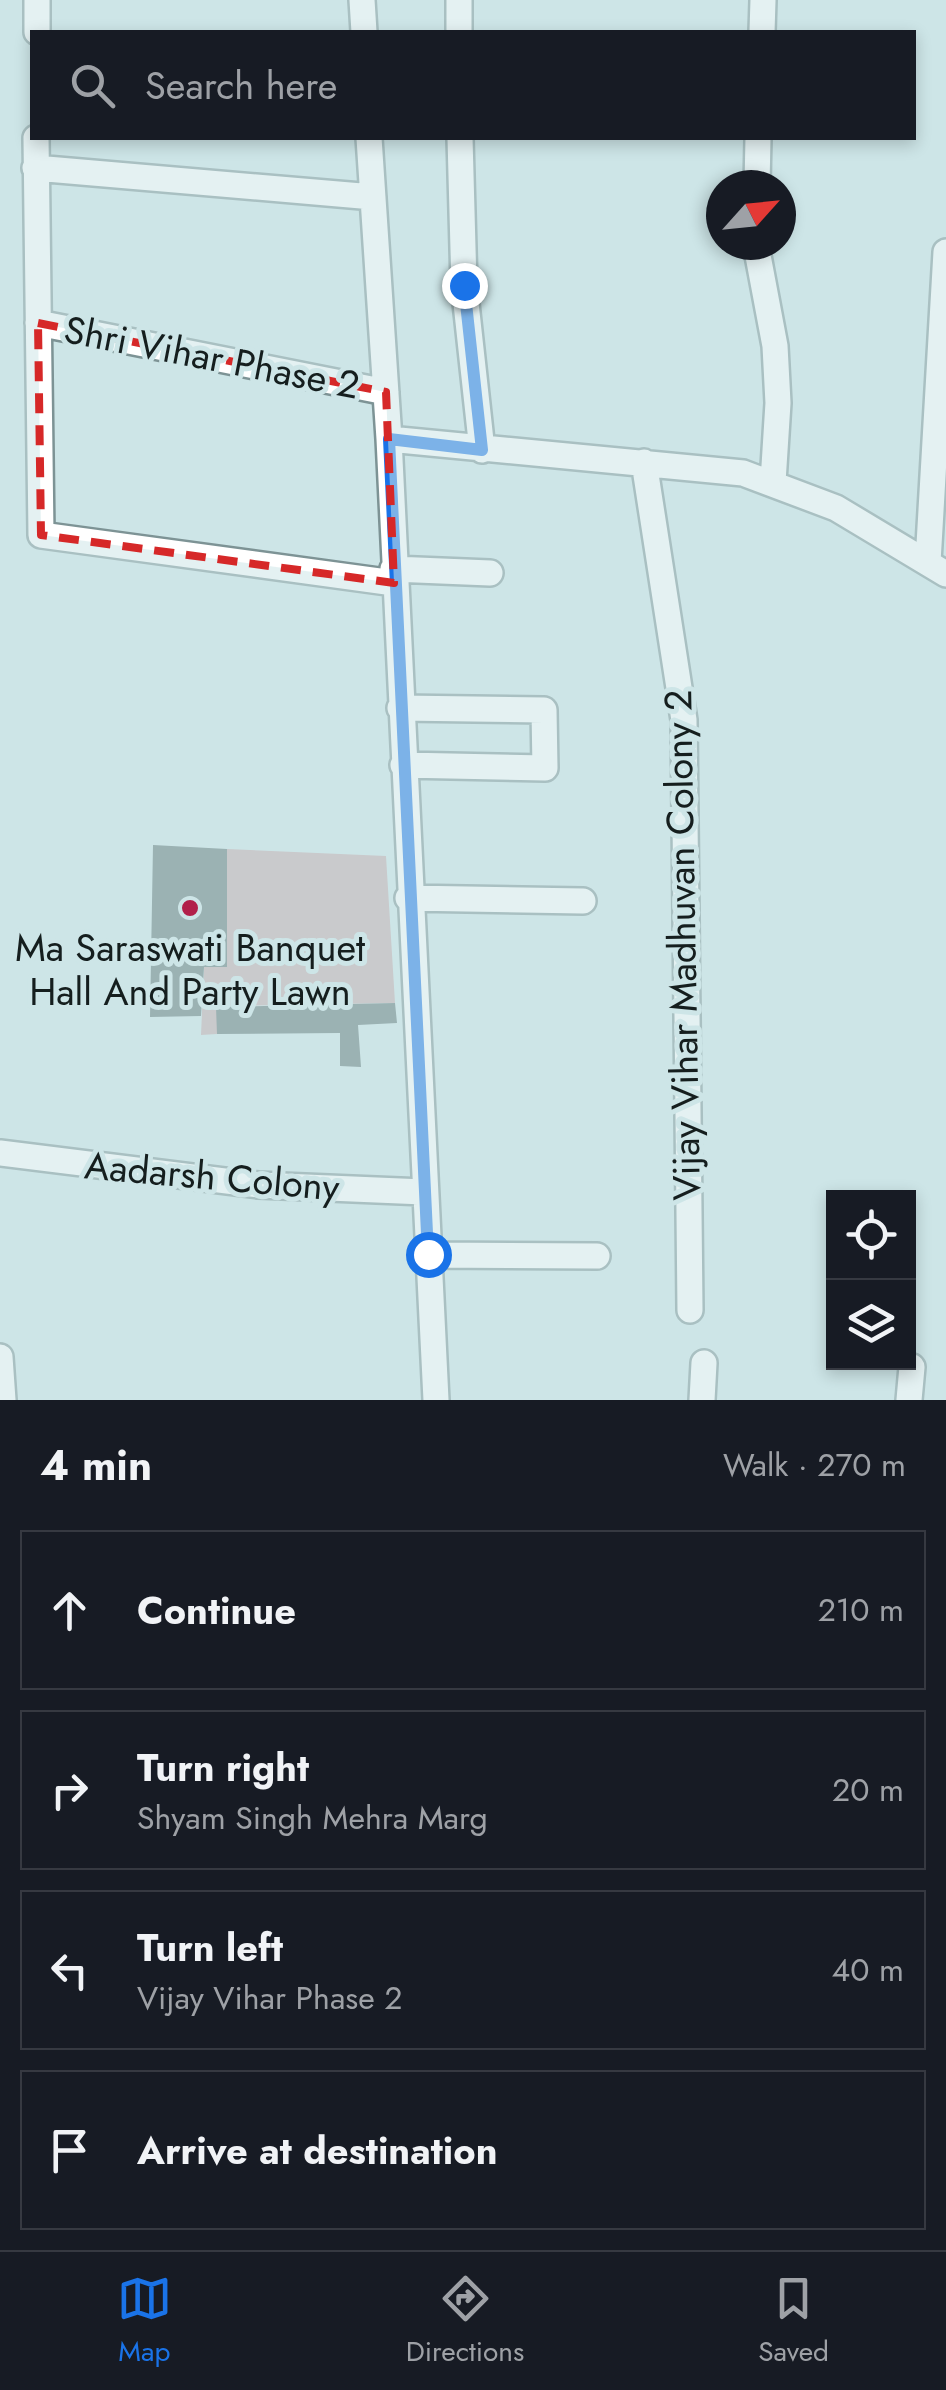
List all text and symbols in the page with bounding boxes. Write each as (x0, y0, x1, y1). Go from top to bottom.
search box (30, 30, 916, 140)
icon: search (65, 58, 120, 113)
text: Search here (145, 58, 337, 113)
north arrow (706, 170, 796, 260)
route end (442, 263, 488, 309)
street label: Shri Vihar Phase 2 (60, 301, 364, 413)
street label: Vijay Vihar Madhuvan Colony 2 (650, 689, 714, 1201)
marker: Ma Saraswati Banquet Hall And Party Lawn (179, 897, 201, 919)
place label: Ma Saraswati Banquet Hall And Party Lawn (15, 920, 365, 1019)
street label: Aadarsh Colony (82, 1137, 342, 1215)
map controls (826, 1190, 916, 1370)
button: locate (826, 1190, 916, 1280)
route start (406, 1232, 452, 1278)
button: layers (826, 1280, 916, 1370)
text: 4 min (40, 1435, 152, 1496)
text: Walk · 270 m (723, 1442, 906, 1488)
icon: ahead (42, 1583, 97, 1638)
text: Continue (137, 1583, 296, 1638)
text: 210 m (818, 1587, 904, 1633)
text: Turn right (137, 1740, 309, 1795)
icon: right (42, 1763, 97, 1818)
text: 20 m (832, 1767, 904, 1813)
text: Shyam Singh Mehra Marg (137, 1795, 488, 1841)
text: Turn left (137, 1920, 283, 1975)
icon: left (42, 1943, 97, 1998)
text: 40 m (832, 1947, 904, 1993)
text: Vijay Vihar Phase 2 (137, 1975, 402, 2021)
icon: arrive (42, 2123, 97, 2178)
text: Arrive at destination (137, 2123, 498, 2178)
tab: Map (117, 2271, 172, 2372)
tab: Directions (406, 2271, 524, 2372)
tab: Saved (758, 2271, 829, 2372)

